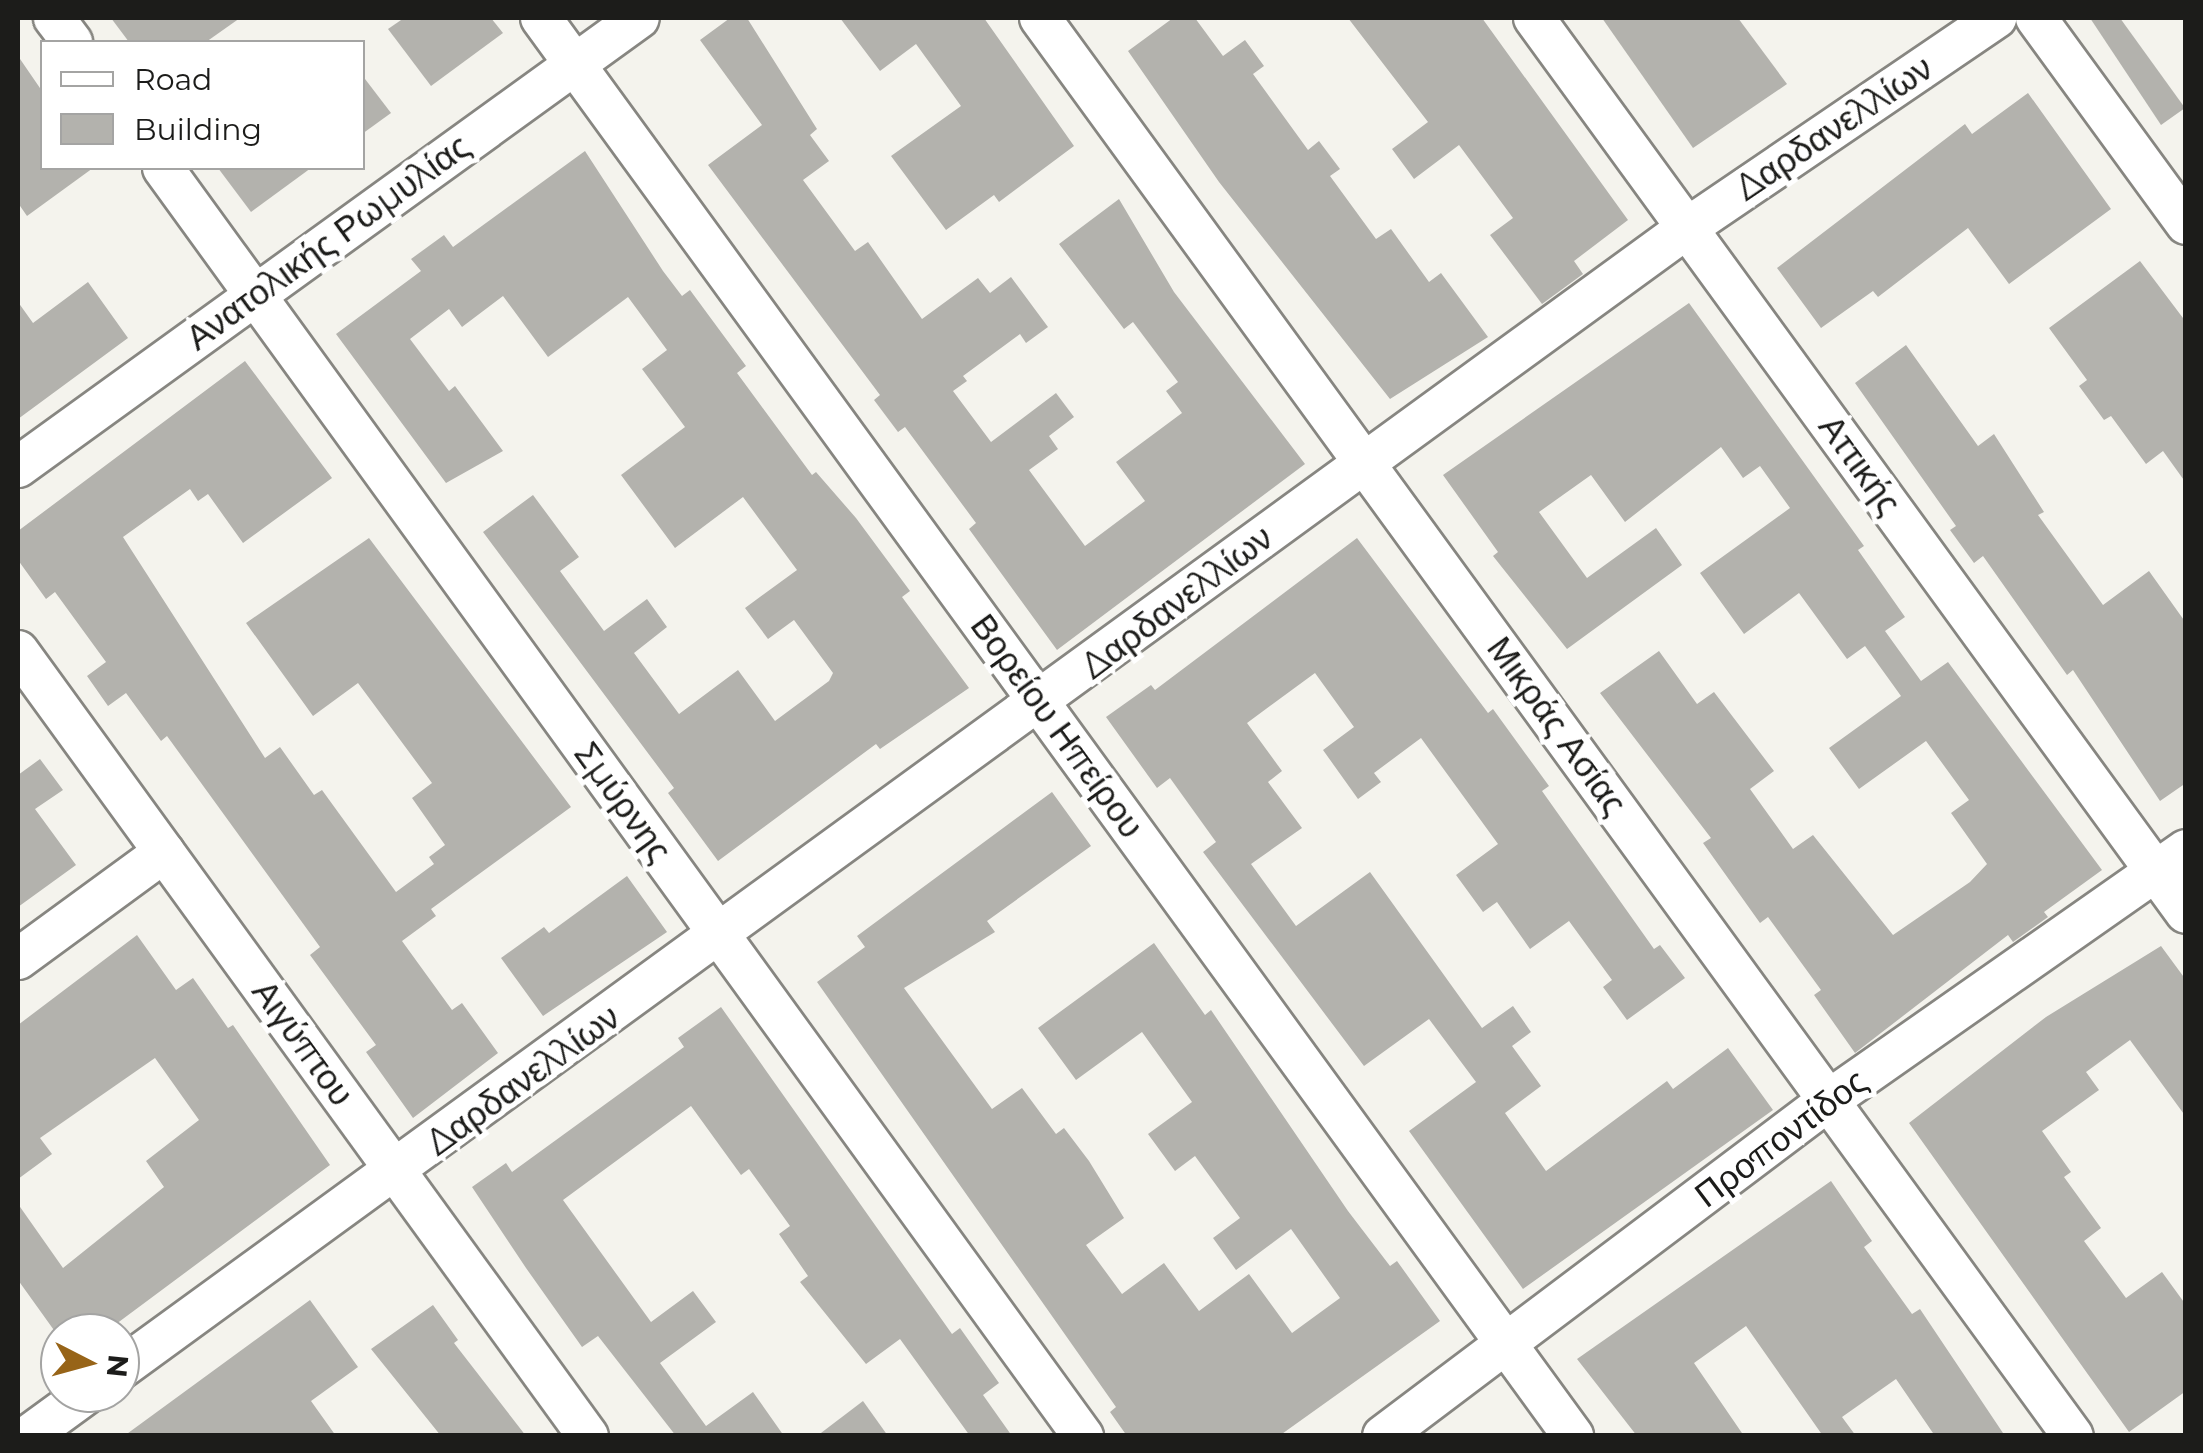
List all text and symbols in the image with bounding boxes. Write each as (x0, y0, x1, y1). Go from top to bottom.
legend (40, 40, 365, 170)
street label: Δαρδανελλίων (1727, 47, 1941, 209)
text: Road (134, 61, 212, 98)
text: Building (134, 111, 262, 148)
street label: Ανατολικής Ρωμυλίας (178, 125, 478, 359)
street label: Αττικής (1810, 407, 1910, 523)
street label: Δαρδανελλίων (1073, 516, 1281, 688)
street label: Βορείου Ηπείρου (962, 606, 1152, 846)
street label: Μικράς Ασίας (1478, 629, 1636, 823)
street label: Σμύρνης (565, 734, 681, 870)
street label: Αιγύπτου (243, 972, 363, 1114)
street label: Δαρδανελλίων (418, 996, 628, 1164)
street label: Προποντίδος (1687, 1060, 1875, 1216)
north arrow (40, 1313, 140, 1413)
text: N (100, 1353, 136, 1379)

